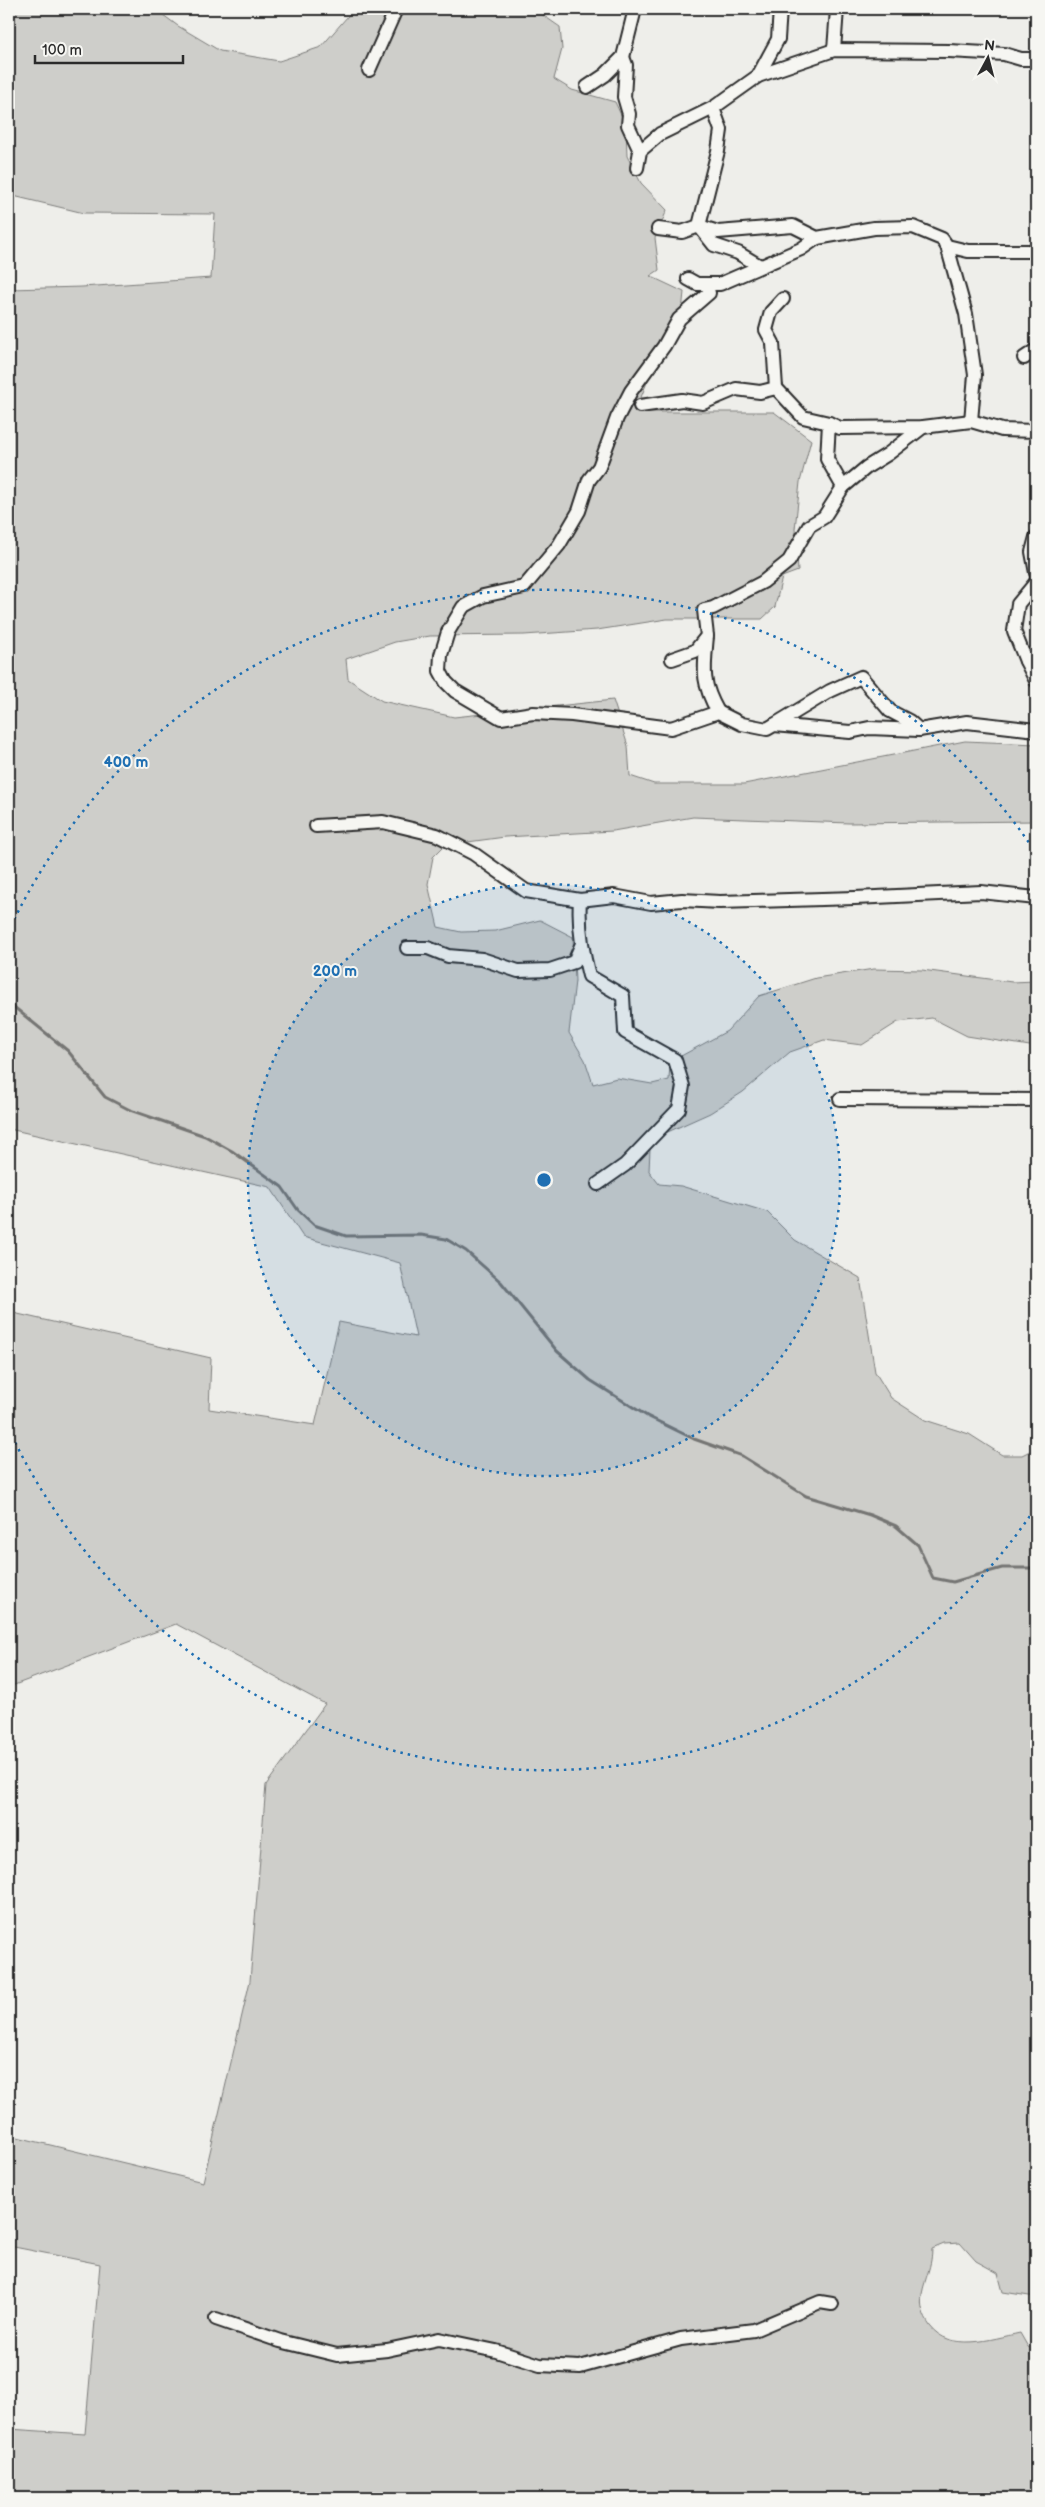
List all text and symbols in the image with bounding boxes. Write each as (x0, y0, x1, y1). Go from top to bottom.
scale bar (35, 32, 182, 64)
north arrow (962, 32, 1012, 82)
text: N (983, 37, 996, 55)
text: 100 m (42, 41, 82, 60)
text: 400 m (104, 753, 148, 772)
text: 200 m (313, 962, 357, 981)
centre of rings (535, 1171, 553, 1189)

